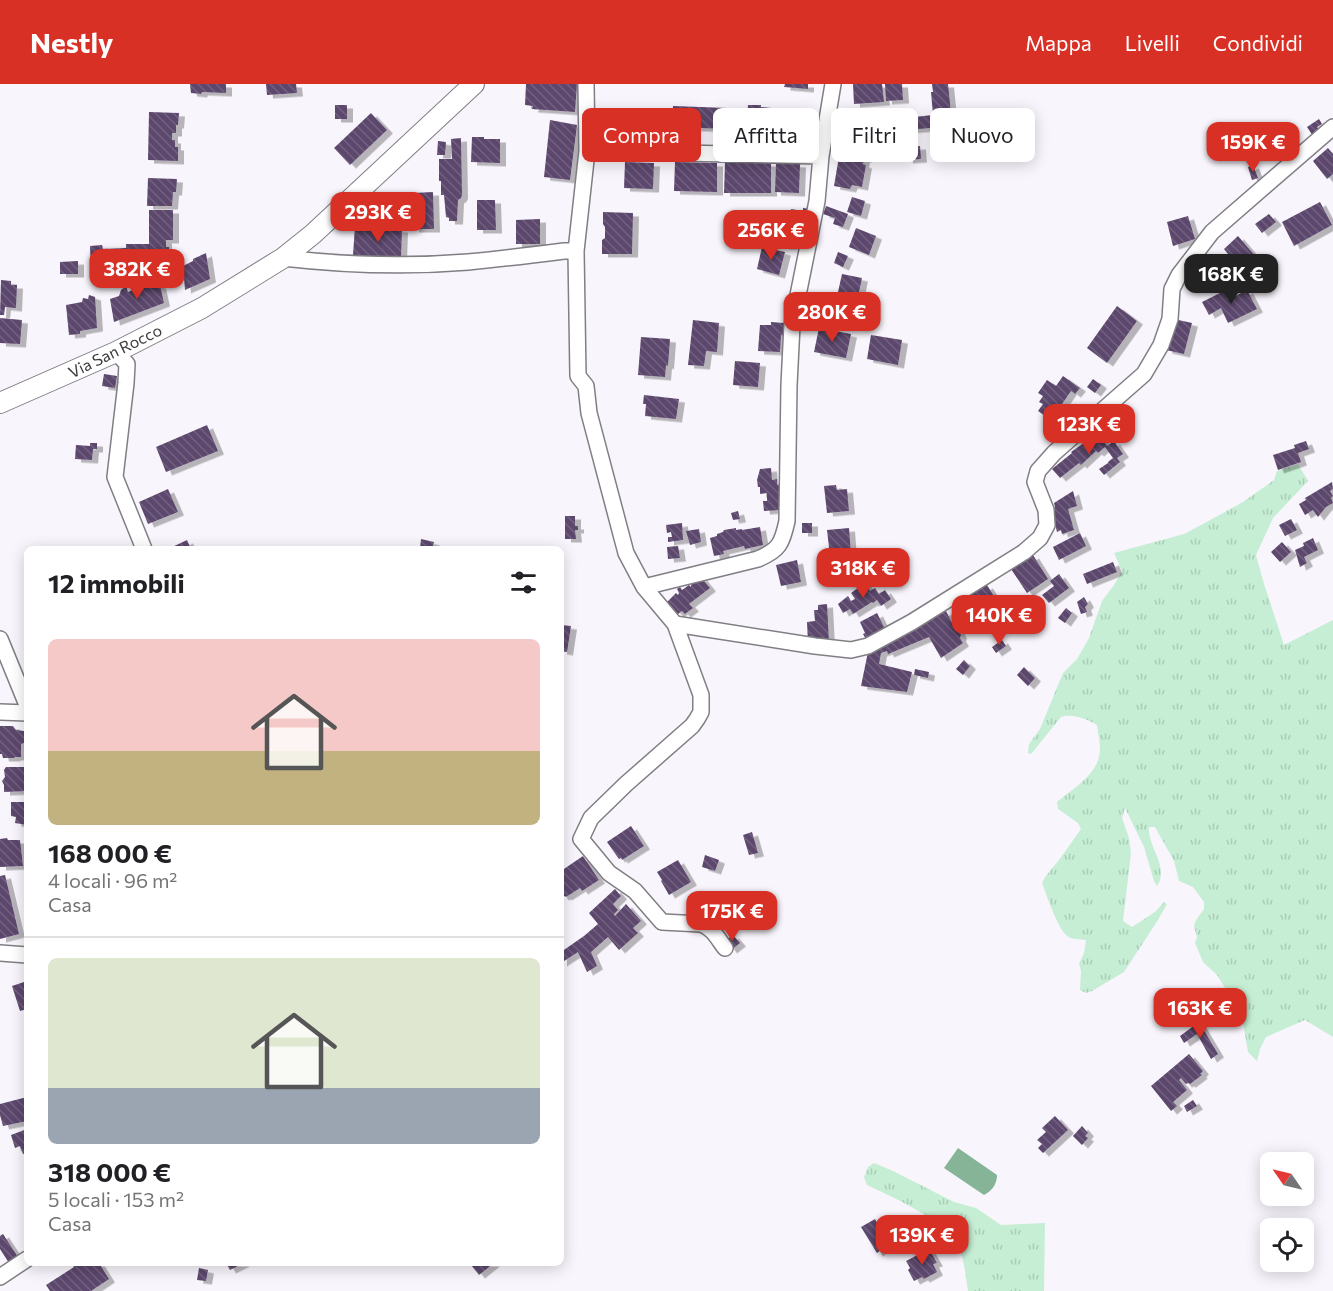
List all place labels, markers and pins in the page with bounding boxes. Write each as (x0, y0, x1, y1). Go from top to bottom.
pin: 159K € (1204, 122, 1302, 173)
pin: 293K € (329, 192, 427, 243)
pin: 256K € (722, 210, 820, 261)
pin: 382K € (88, 249, 186, 300)
pin: 168K € (1182, 254, 1280, 305)
pin: 280K € (783, 292, 881, 343)
pin: 123K € (1040, 404, 1138, 455)
pin: 318K € (814, 548, 912, 599)
pin: 140K € (950, 595, 1048, 646)
pin: 175K € (683, 891, 781, 942)
pin: 163K € (1151, 988, 1249, 1039)
pin: 139K € (873, 1215, 971, 1266)

